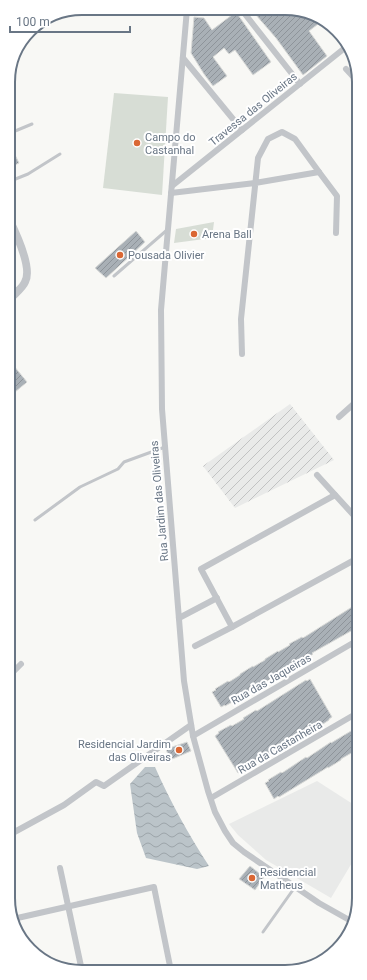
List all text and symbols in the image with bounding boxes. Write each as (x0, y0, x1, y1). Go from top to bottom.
scale bar (10, 8, 130, 34)
text: 100 m (16, 15, 50, 29)
street label: Travessa das Oliveiras (207, 70, 300, 149)
place label: Campo do Castanhal (145, 131, 195, 157)
marker: Campo do Castanhal (132, 138, 142, 148)
place label: Arena Ball (202, 228, 252, 241)
marker: Arena Ball (189, 229, 199, 239)
place label: Pousada Olivier (128, 249, 205, 262)
marker: Pousada Olivier (115, 250, 125, 260)
street label: Rua Jardim das Oliveiras (148, 440, 171, 562)
street label: Rua das Jaqueiras (229, 651, 314, 708)
street label: Rua da Castanheira (236, 718, 325, 777)
place label: Residencial Jardim das Oliveiras (78, 738, 171, 764)
marker: Residencial Jardim das Oliveiras (174, 745, 184, 755)
place label: Residencial Matheus (260, 866, 316, 892)
marker: Residencial Matheus (247, 873, 257, 883)

